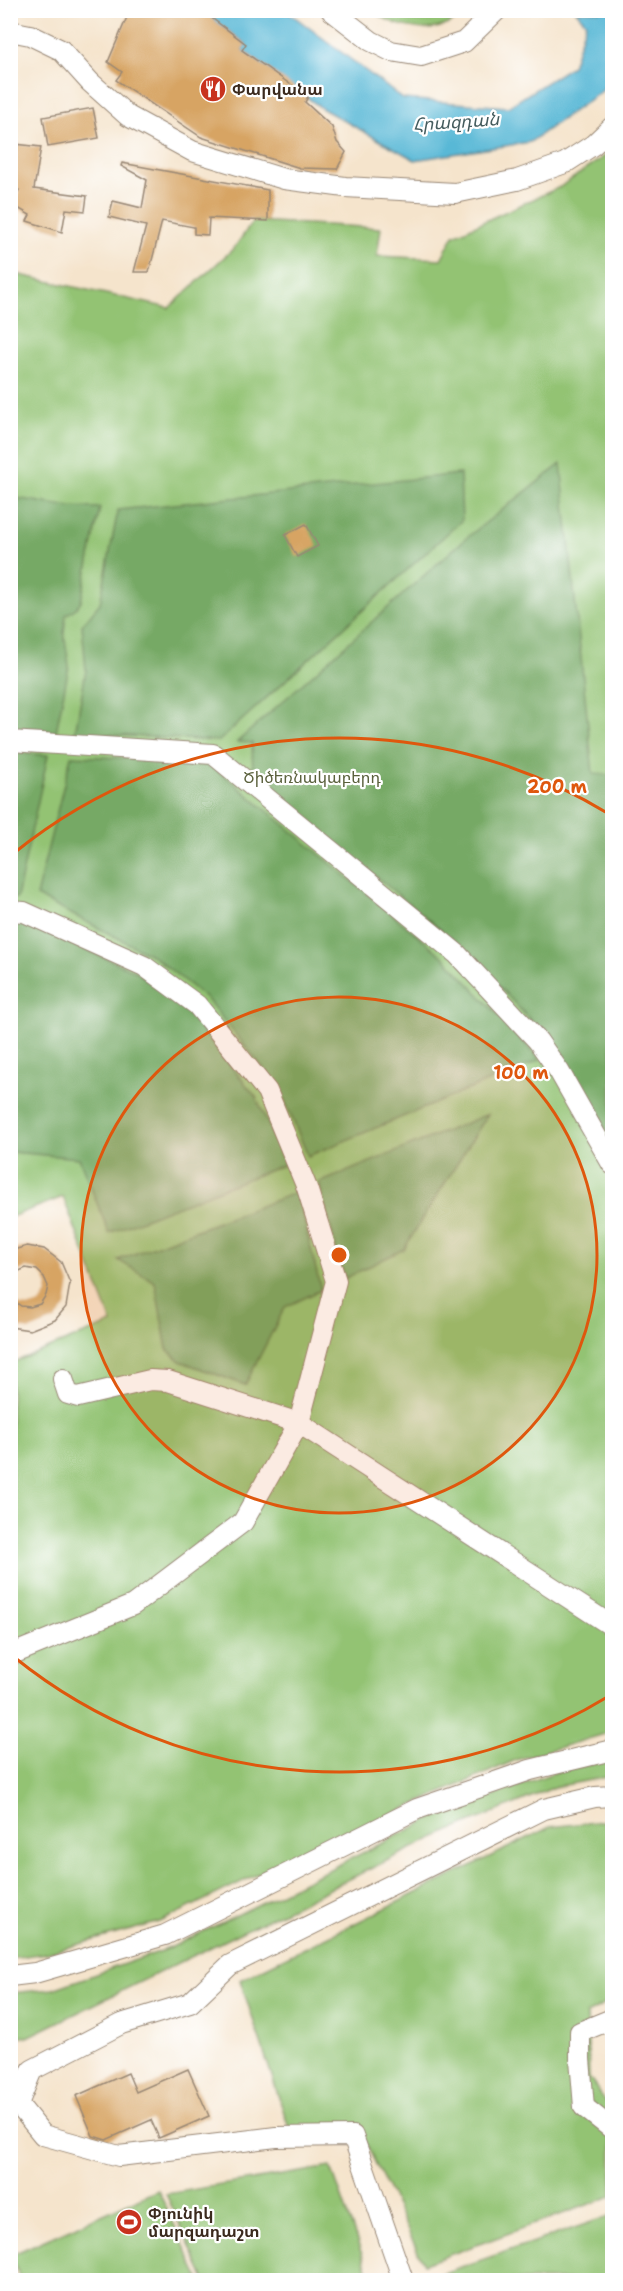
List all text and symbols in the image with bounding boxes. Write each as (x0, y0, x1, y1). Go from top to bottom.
restaurant icon: Փարվանա (198, 74, 228, 104)
place label: Փարվանա (232, 79, 323, 100)
water label: Հրազդան (412, 107, 501, 137)
park label: Ծիծեռնակաբերդ (243, 767, 381, 788)
text: 200 m (527, 775, 588, 799)
text: 100 m (493, 1061, 549, 1085)
centre of rings (329, 1245, 349, 1265)
place label: Փյունիկ մարզադաշտ (148, 2203, 259, 2242)
sports icon: Փյունիկ մարզադաշտ (114, 2207, 144, 2237)

